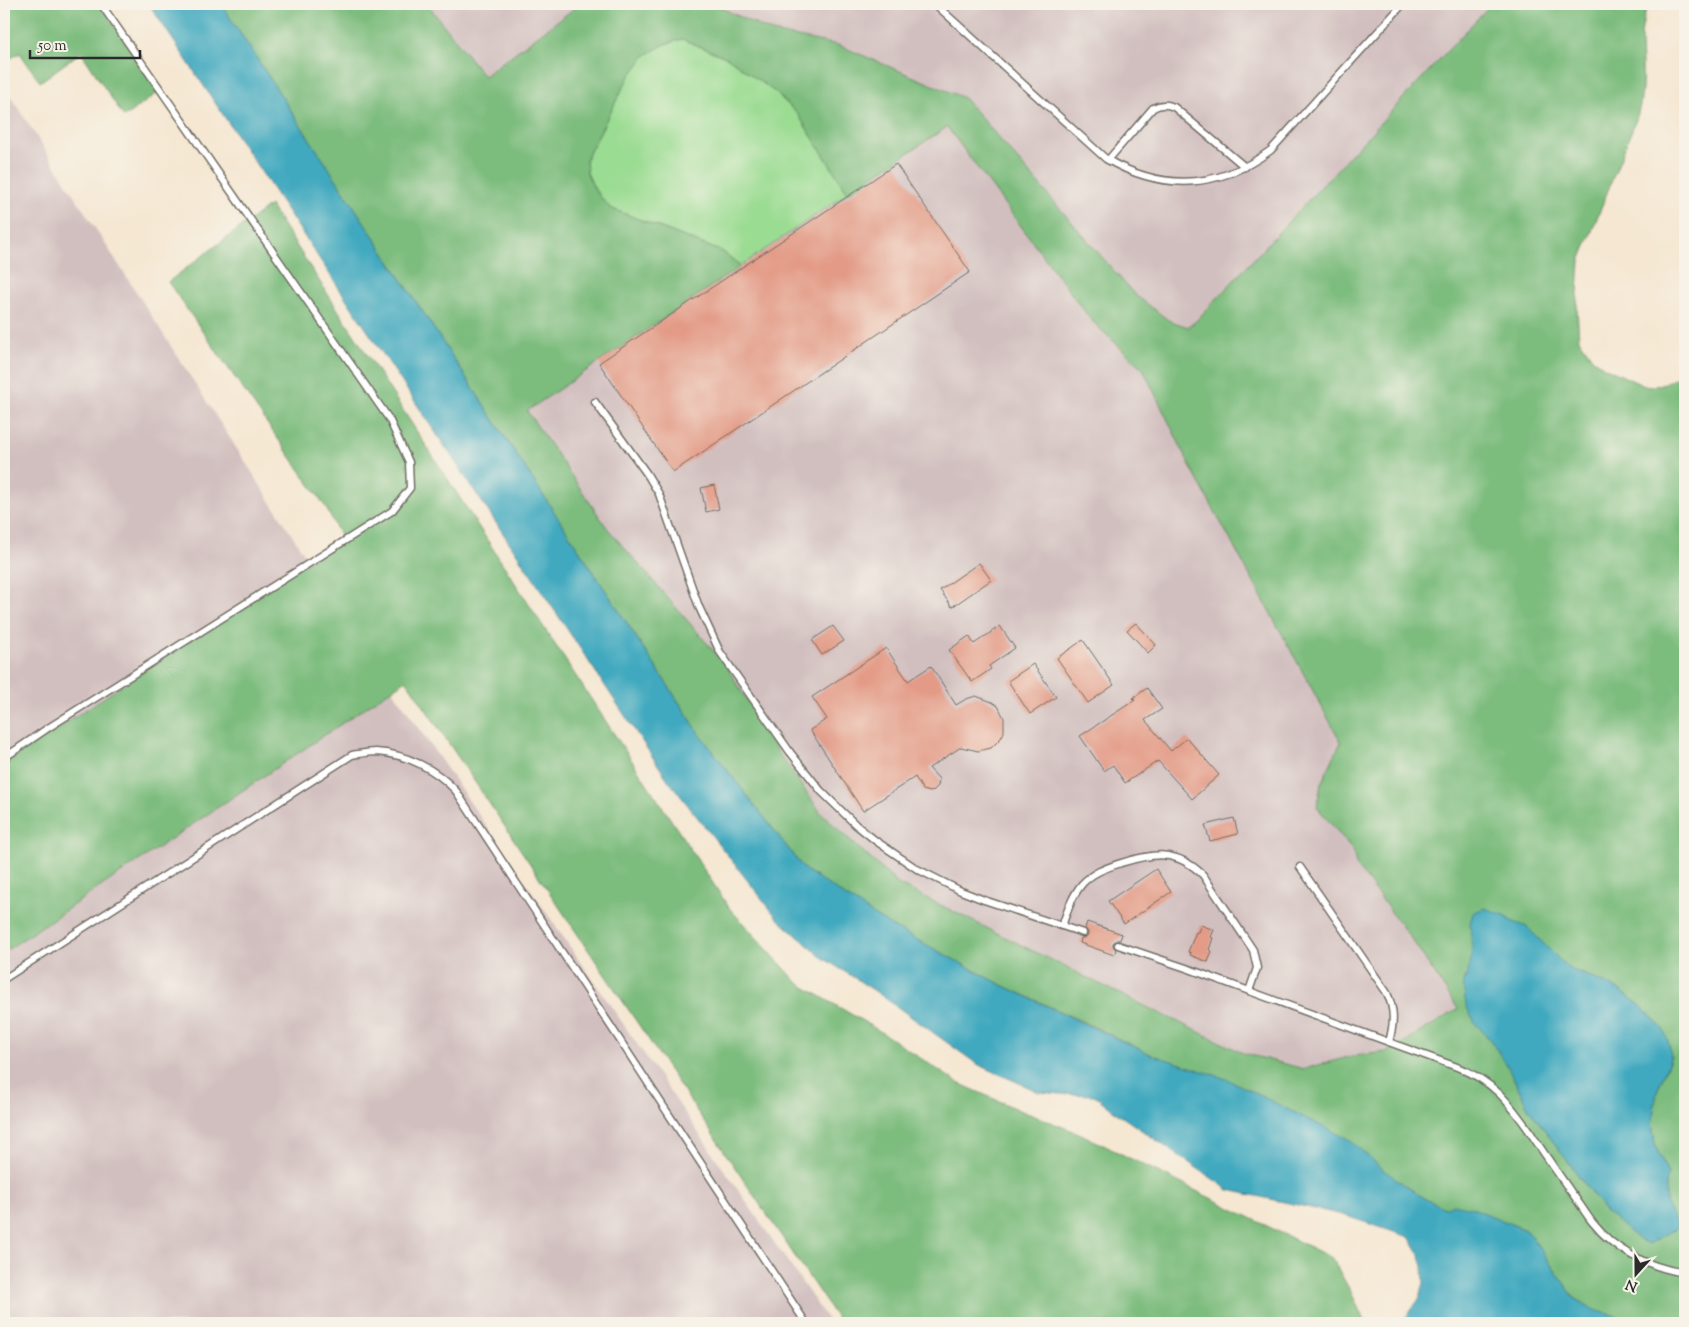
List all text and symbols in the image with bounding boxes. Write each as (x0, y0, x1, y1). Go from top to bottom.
scale bar (30, 28, 140, 60)
text: 50 m (37, 36, 67, 57)
north arrow (1612, 1250, 1662, 1300)
text: N (1623, 1273, 1641, 1296)

